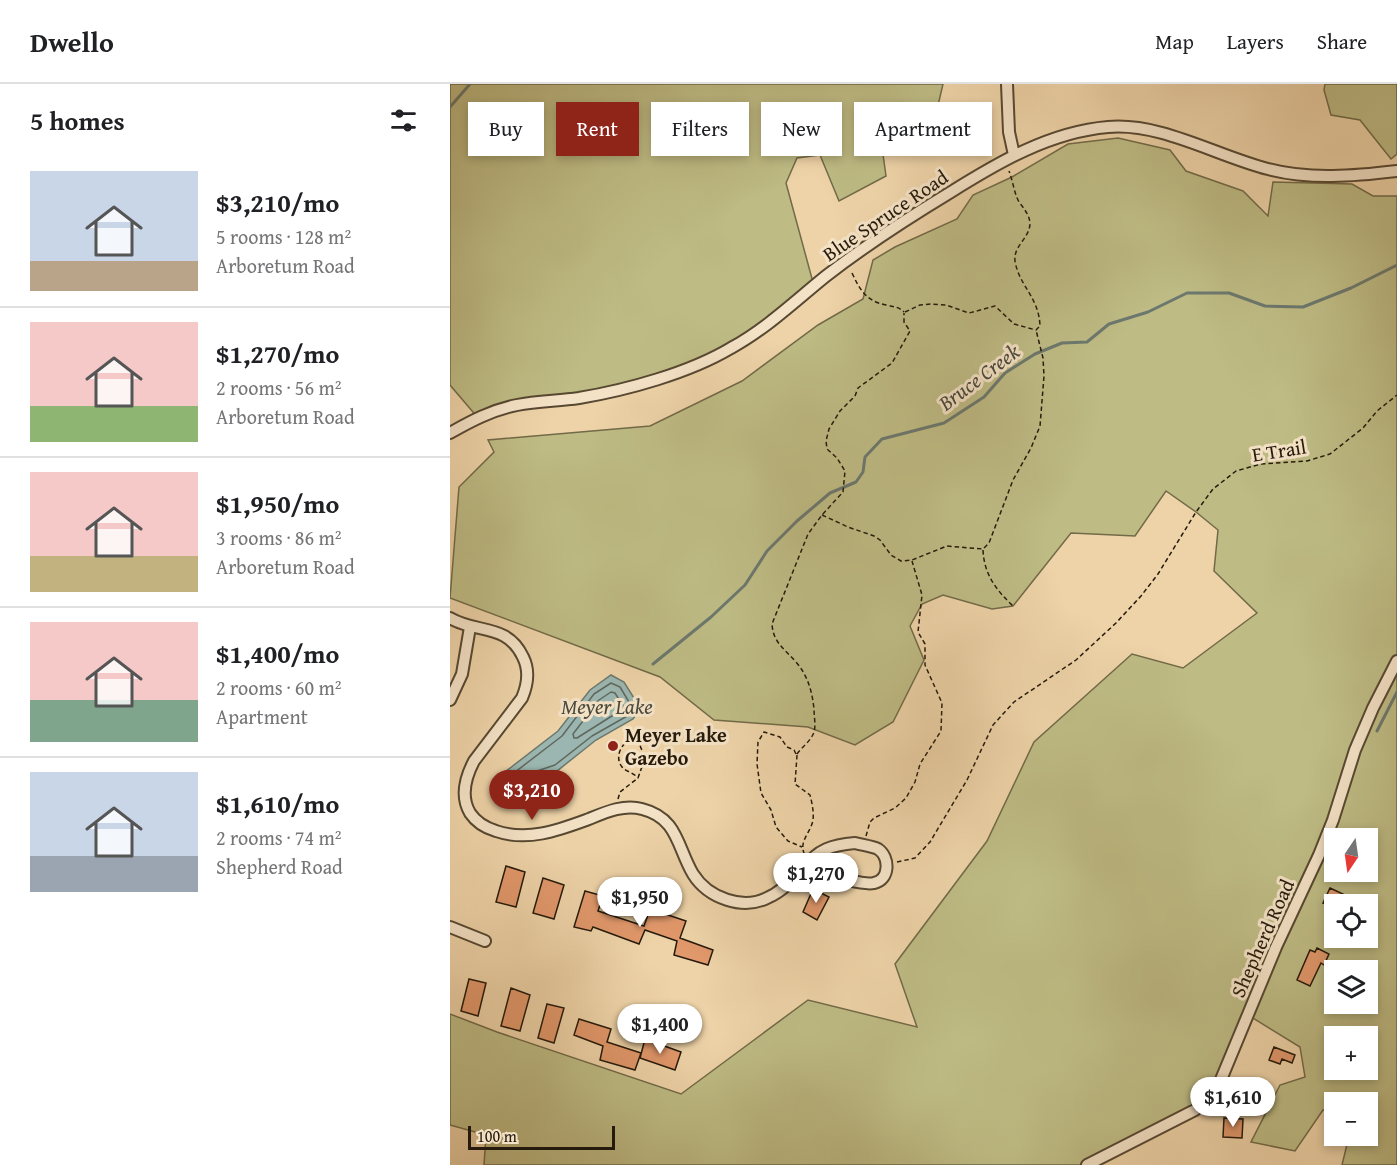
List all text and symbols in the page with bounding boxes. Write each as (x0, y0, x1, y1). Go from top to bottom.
text: Dwello (30, 21, 114, 62)
text: Map (1155, 26, 1194, 57)
text: Layers (1227, 26, 1284, 57)
text: Share (1317, 26, 1367, 57)
text: 5 homes (30, 101, 125, 140)
chip: Buy (468, 102, 544, 156)
chip: Rent (556, 102, 639, 156)
chip: Filters (651, 102, 749, 156)
chip: New (761, 102, 842, 156)
chip: Apartment (854, 102, 992, 156)
icon: filters (387, 104, 420, 137)
street label: Blue Spruce Road (817, 162, 954, 268)
text: $3,210/mo (216, 183, 339, 222)
icon: home (78, 195, 150, 267)
text: 5 rooms · 128 m² (216, 222, 351, 251)
text: Arboretum Road (216, 251, 355, 280)
text: $1,270/mo (216, 334, 339, 373)
water label: Bruce Creek (931, 336, 1026, 418)
icon: home (78, 346, 150, 418)
text: 2 rooms · 56 m² (216, 373, 342, 402)
text: Arboretum Road (216, 402, 355, 431)
street label: E Trail (1250, 431, 1309, 469)
text: $1,950/mo (216, 484, 339, 523)
icon: home (78, 496, 150, 568)
text: 3 rooms · 86 m² (216, 523, 342, 552)
text: Arboretum Road (216, 552, 355, 581)
text: $1,400/mo (216, 634, 339, 673)
icon: home (78, 646, 150, 718)
text: 2 rooms · 60 m² (216, 673, 342, 702)
water label: Meyer Lake (561, 691, 653, 722)
text: Apartment (216, 702, 308, 731)
place label: Meyer Lake Gazebo (625, 720, 727, 772)
marker: Meyer Lake Gazebo (606, 739, 620, 753)
pin: $3,210 (483, 770, 581, 821)
text: $3,210 (503, 775, 561, 804)
text: $1,610/mo (216, 784, 339, 823)
icon: home (78, 796, 150, 868)
text: 2 rooms · 74 m² (216, 823, 342, 852)
north arrow (1324, 828, 1378, 882)
map controls (1324, 828, 1378, 1146)
text: Shepherd Road (216, 852, 343, 881)
pin: $1,270 (767, 853, 865, 904)
text: $1,270 (787, 858, 845, 887)
street label: Shepherd Road (1223, 874, 1301, 1002)
pin: $1,950 (591, 877, 689, 928)
text: $1,950 (611, 882, 669, 911)
button: locate (1324, 894, 1378, 948)
button: layers (1324, 960, 1378, 1014)
pin: $1,400 (611, 1004, 709, 1055)
text: $1,400 (631, 1009, 689, 1038)
button: + (1324, 1026, 1378, 1080)
pin: $1,610 (1184, 1077, 1282, 1128)
text: $1,610 (1204, 1082, 1262, 1111)
button: − (1324, 1092, 1378, 1146)
scale bar (468, 1123, 615, 1150)
text: 100 m (477, 1124, 517, 1148)

